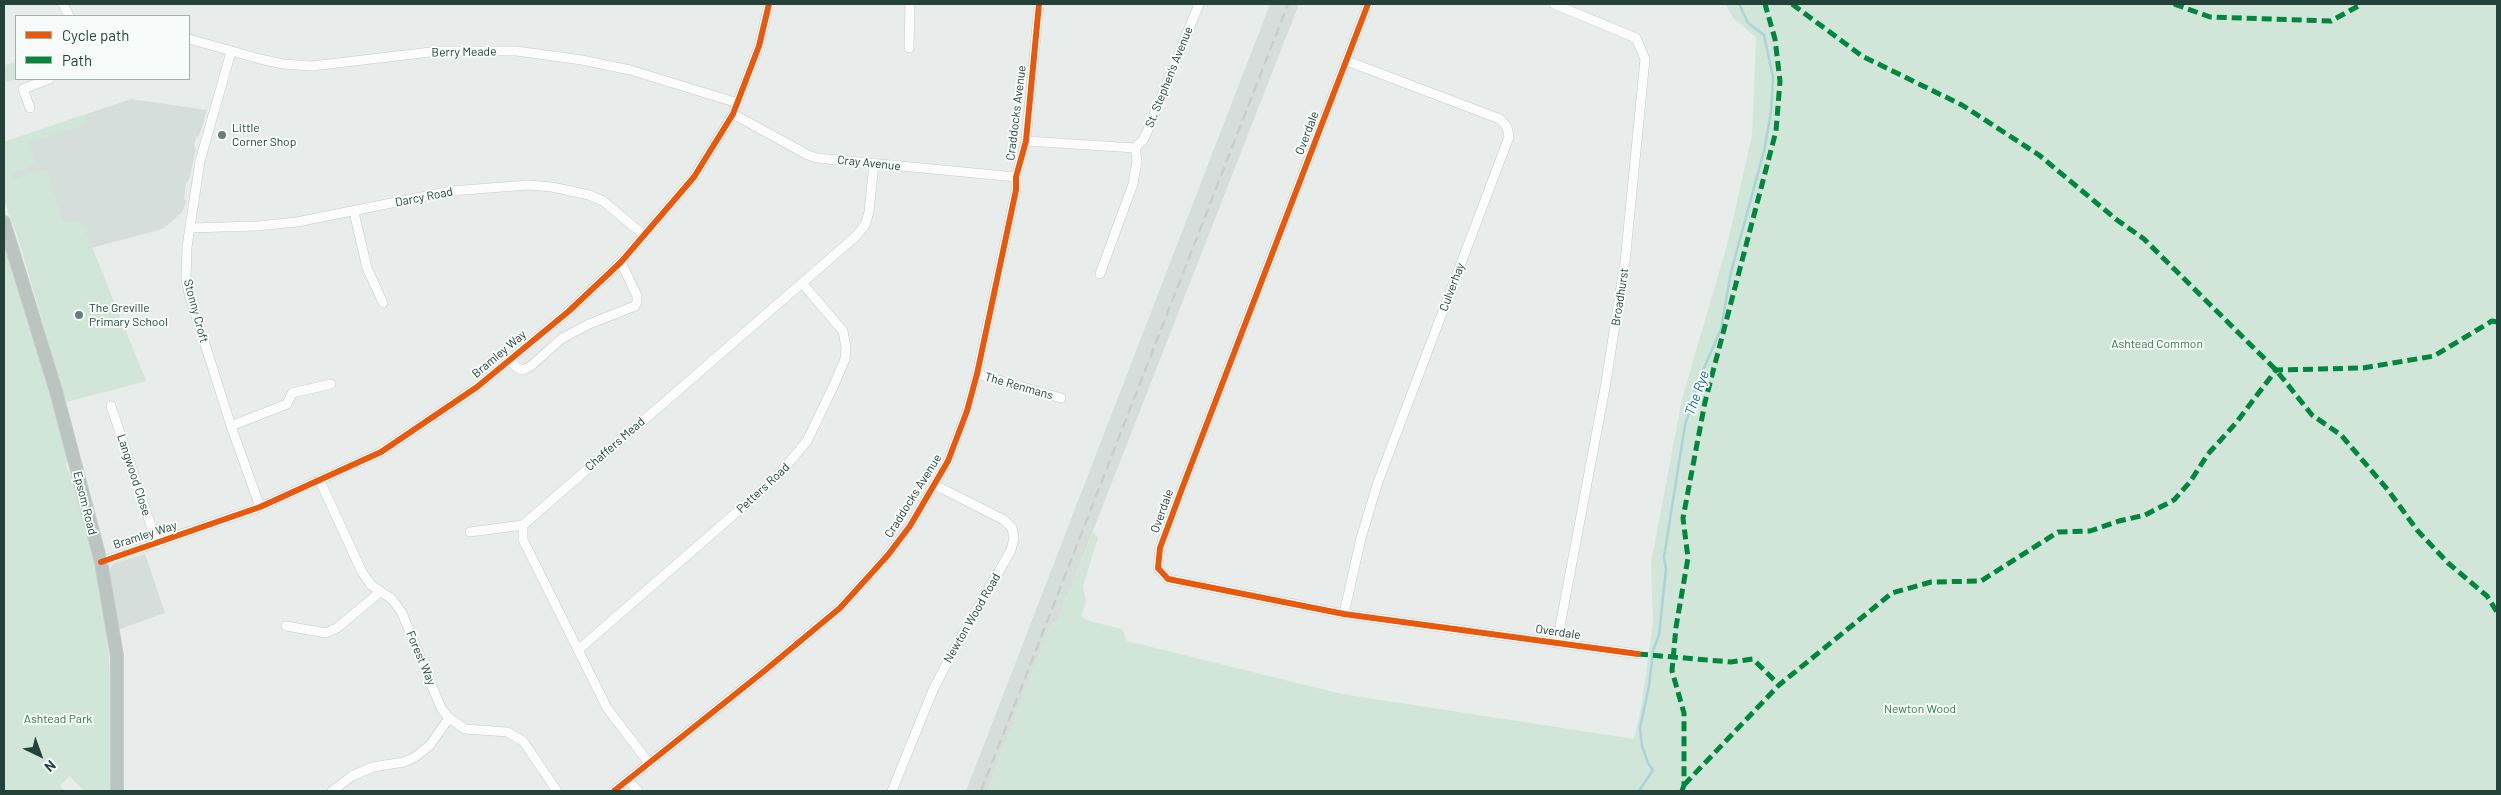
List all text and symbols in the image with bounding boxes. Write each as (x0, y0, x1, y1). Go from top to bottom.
legend (15, 15, 190, 80)
street label: St. Stephen's Avenue (1142, 24, 1196, 130)
text: Cycle path (62, 26, 129, 44)
street label: Berry Meade (431, 44, 497, 60)
text: Path (62, 51, 92, 69)
street label: Craddocks Avenue (1003, 65, 1029, 161)
street label: Overdale (1292, 109, 1322, 157)
place label: Little Corner Shop (232, 121, 296, 149)
marker: Little Corner Shop (216, 129, 228, 141)
street label: Cray Avenue (837, 153, 901, 173)
street label: Darcy Road (394, 184, 454, 210)
street label: Culverhay (1436, 261, 1468, 313)
street label: Broadhurst (1608, 267, 1632, 327)
street label: Stonny Croft (181, 278, 211, 344)
place label: The Greville Primary School (89, 301, 168, 329)
marker: The Greville Primary School (73, 309, 85, 321)
street label: Bramley Way (469, 327, 529, 381)
park label: Ashtead Common (2111, 337, 2203, 351)
water label: The Rye (1681, 368, 1713, 418)
street label: The Renmans (983, 369, 1055, 403)
street label: Chaffers Mead (582, 414, 648, 474)
street label: Langwood Close (114, 432, 154, 518)
street label: Craddocks Avenue (881, 452, 945, 540)
street label: Petters Road (734, 460, 792, 516)
street label: Epsom Road (70, 470, 100, 536)
street label: Overdale (1147, 487, 1177, 535)
street label: Bramley Way (111, 518, 179, 552)
street label: Newton Wood Road (940, 571, 1004, 665)
street label: Overdale (1534, 622, 1582, 642)
street label: Forest Way (403, 629, 439, 687)
park label: Newton Wood (1884, 702, 1956, 716)
park label: Ashtead Park (24, 712, 92, 726)
north arrow (15, 730, 65, 780)
text: N (41, 757, 60, 776)

